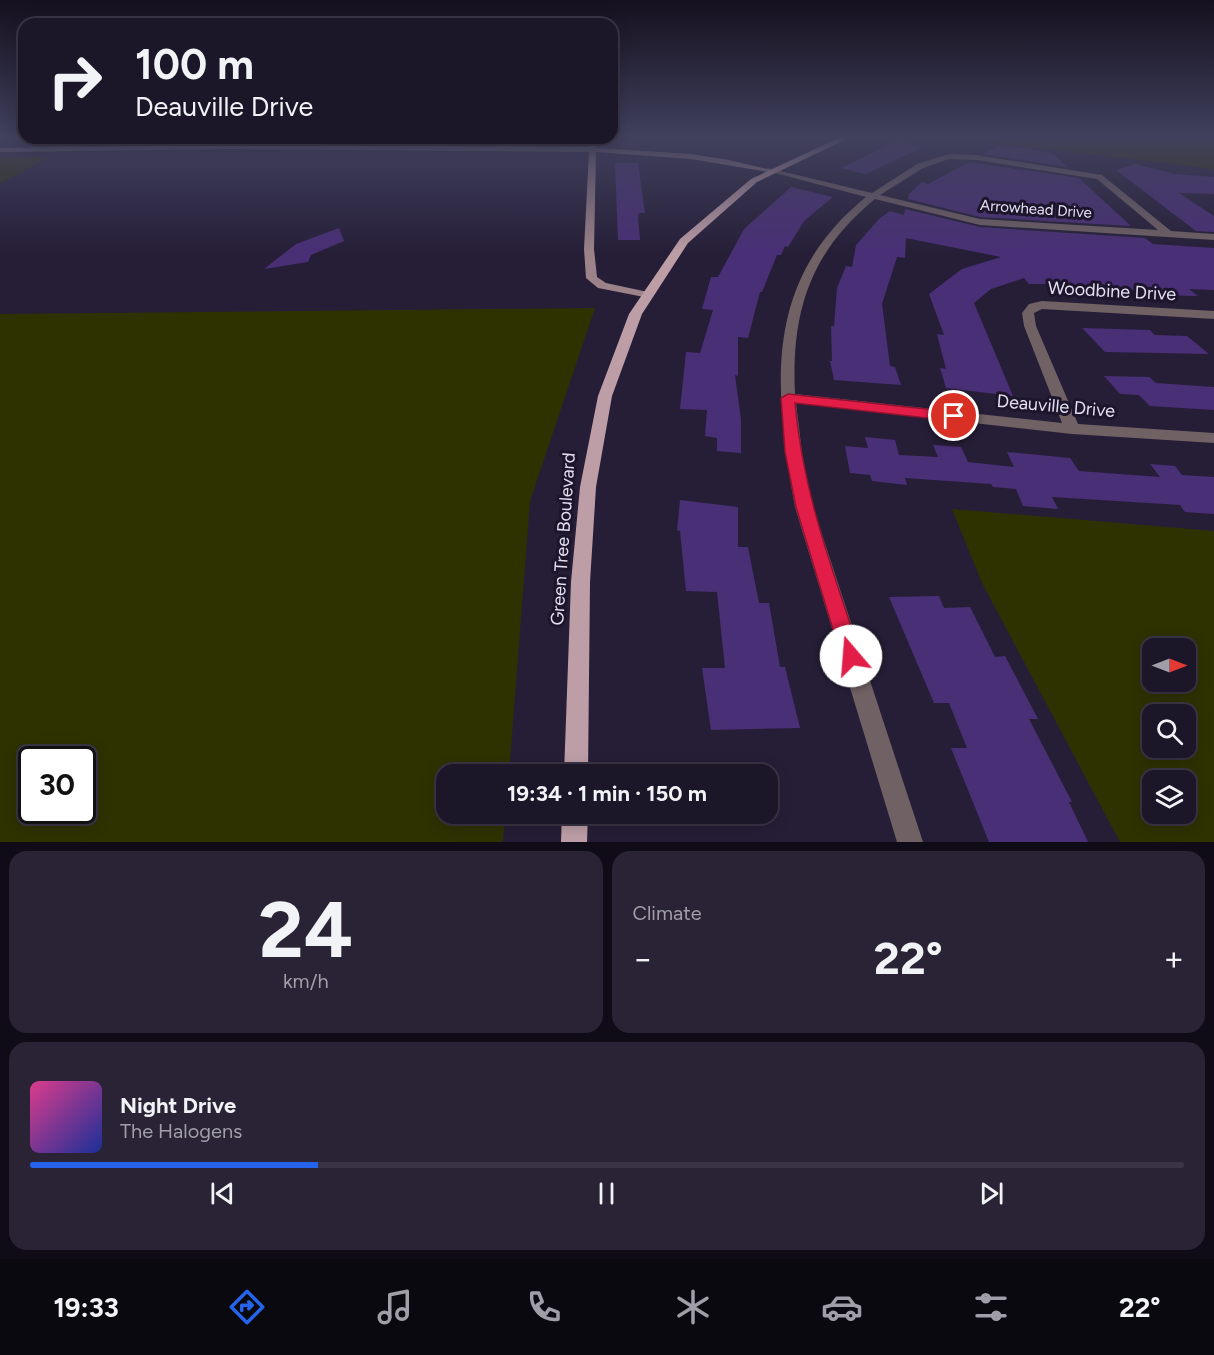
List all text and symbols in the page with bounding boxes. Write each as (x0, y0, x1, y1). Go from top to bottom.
text: 100 m (135, 39, 254, 90)
icon: right (36, 42, 114, 120)
text: Deauville Drive (135, 90, 313, 123)
street label: Arrowhead Drive (980, 196, 1092, 222)
street label: Woodbine Drive (1047, 277, 1177, 305)
pin (928, 390, 979, 441)
street label: Deauville Drive (996, 390, 1116, 422)
icon: arrive (937, 399, 970, 432)
street label: Green Tree Boulevard (546, 452, 580, 626)
position arrow (819, 624, 883, 688)
north arrow (1142, 638, 1196, 692)
map controls (1142, 638, 1196, 824)
button: search (1142, 704, 1196, 758)
speed limit sign: 30 (18, 746, 96, 824)
button: layers (1142, 770, 1196, 824)
text: 19:34 · 1 min · 150 m (507, 780, 707, 807)
text: 24 (258, 883, 353, 977)
text: Climate (633, 901, 702, 925)
text: 22° (874, 931, 943, 985)
text: − (633, 939, 653, 978)
text: + (1163, 939, 1184, 978)
text: km/h (283, 969, 329, 993)
text: Night Drive (120, 1092, 236, 1119)
text: The Halogens (120, 1119, 242, 1143)
icon: previous (206, 1177, 239, 1210)
icon: pause (590, 1177, 623, 1210)
icon: next (975, 1177, 1008, 1210)
icon: directions (226, 1286, 268, 1328)
icon: music (374, 1286, 416, 1328)
icon: phone (523, 1286, 565, 1328)
icon: climate (672, 1286, 714, 1328)
icon: car (821, 1286, 863, 1328)
icon: filters (970, 1286, 1012, 1328)
text: 19:33 (53, 1291, 119, 1324)
text: 22° (1119, 1291, 1161, 1324)

